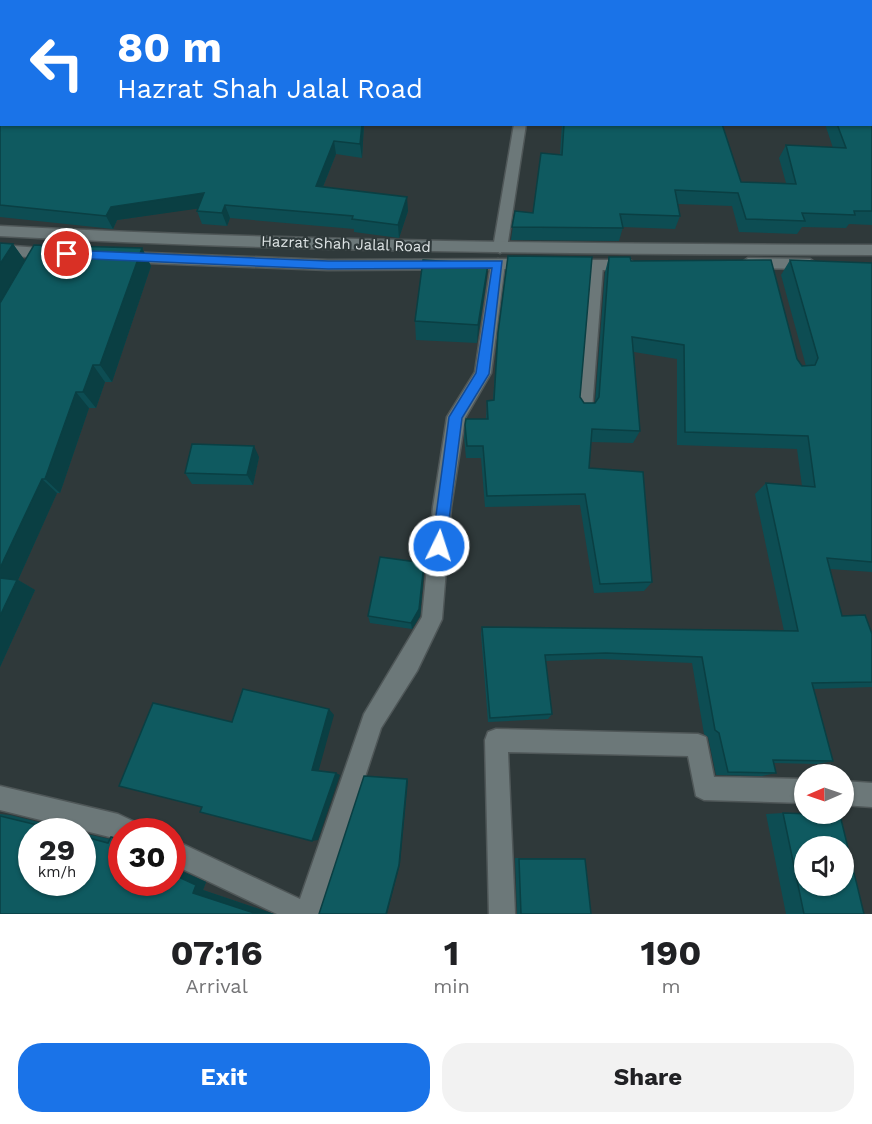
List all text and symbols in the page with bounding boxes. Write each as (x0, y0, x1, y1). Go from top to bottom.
text: 80 m (117, 23, 222, 72)
icon: left (18, 24, 96, 102)
text: Hazrat Shah Jalal Road (117, 73, 423, 105)
pin (41, 228, 92, 279)
street label: Hazrat Shah Jalal Road (261, 232, 431, 256)
icon: arrive (50, 237, 83, 270)
position arrow (407, 514, 471, 578)
north arrow (794, 764, 854, 824)
map controls (794, 764, 854, 896)
speed limit sign: 30 (108, 818, 186, 896)
text: 29 (39, 832, 75, 867)
button: sound (794, 836, 854, 896)
text: km/h (38, 863, 76, 881)
text: 07:16 (171, 932, 263, 974)
text: 1 (444, 932, 459, 974)
text: 190 (641, 932, 701, 974)
text: Arrival (185, 974, 248, 998)
text: min (433, 974, 470, 998)
text: m (661, 974, 680, 998)
button: Exit (18, 1043, 430, 1112)
button: Share (442, 1043, 854, 1112)

